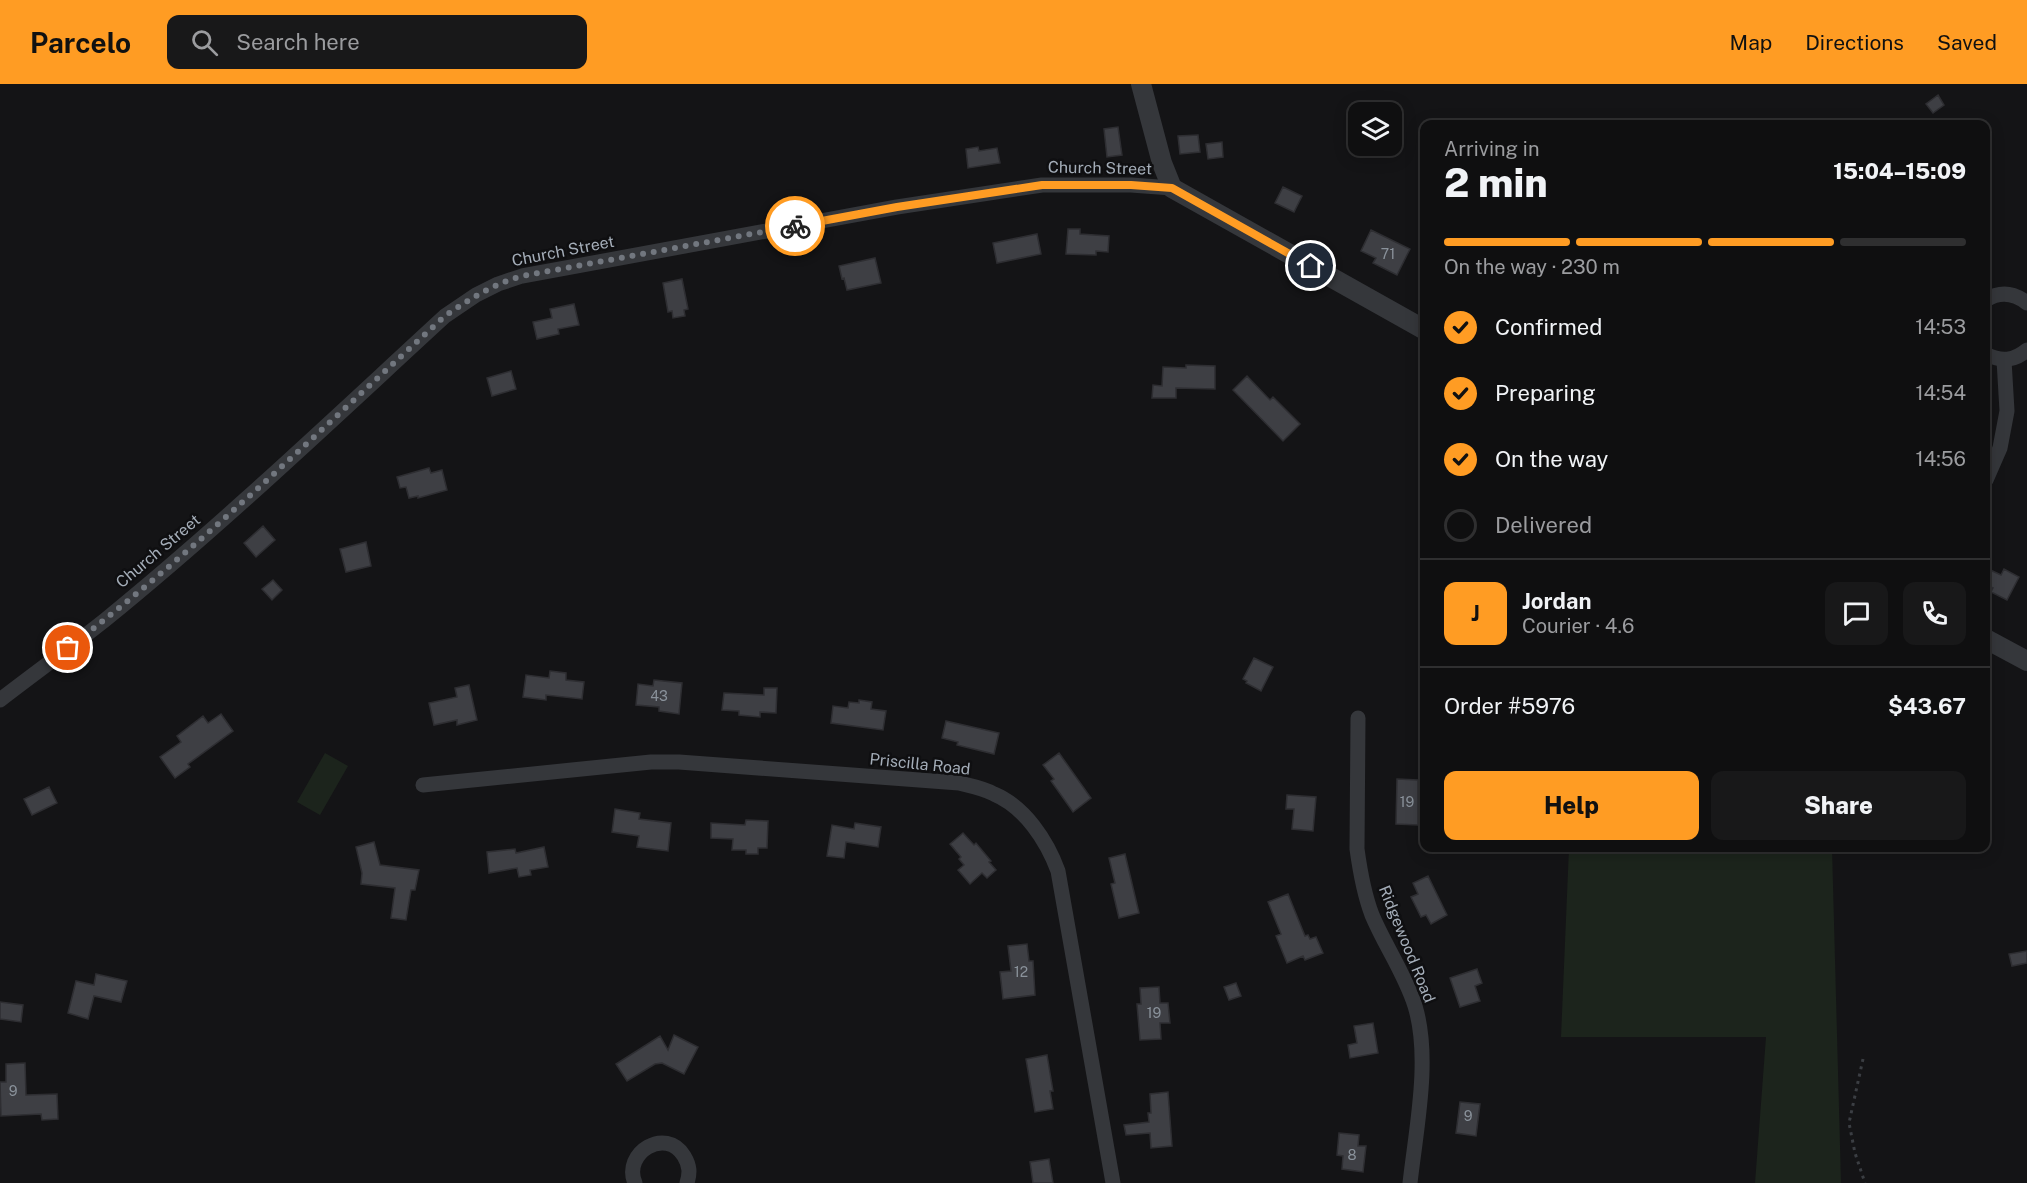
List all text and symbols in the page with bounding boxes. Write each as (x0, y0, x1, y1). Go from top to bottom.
search box (167, 15, 587, 69)
text: Parcelo (30, 26, 131, 59)
icon: search (188, 26, 221, 59)
text: Search here (236, 29, 360, 55)
text: Map (1730, 30, 1772, 55)
text: Directions (1805, 30, 1904, 55)
text: Saved (1937, 30, 1997, 55)
map controls (1348, 102, 1402, 156)
button: layers (1348, 102, 1402, 156)
text: Arriving in (1444, 137, 1539, 161)
street label: Church Street (1048, 158, 1152, 178)
text: 15:04–15:09 (1833, 158, 1966, 184)
text: 2 min (1444, 160, 1548, 206)
courier (765, 196, 825, 256)
icon: bike (779, 210, 812, 243)
street label: Church Street (510, 232, 616, 270)
pin (1285, 240, 1336, 291)
house number: 71 (1381, 246, 1395, 262)
icon: home (1294, 249, 1327, 282)
text: On the way · 230 m (1444, 255, 1620, 279)
icon: check (1444, 311, 1477, 344)
text: Confirmed (1495, 314, 1602, 340)
text: 14:53 (1915, 315, 1966, 339)
icon: check (1444, 377, 1477, 410)
text: Preparing (1495, 380, 1596, 406)
text: 14:54 (1915, 381, 1966, 405)
icon: check (1444, 443, 1477, 476)
text: On the way (1495, 446, 1608, 472)
text: 14:56 (1916, 447, 1966, 471)
street label: Church Street (112, 510, 204, 592)
text: Delivered (1495, 512, 1592, 538)
button: chat (1825, 582, 1888, 645)
button: phone (1903, 582, 1966, 645)
text: Jordan (1522, 588, 1591, 614)
text: J (1471, 600, 1480, 626)
text: Courier · 4.6 (1522, 614, 1634, 638)
pin (42, 622, 93, 673)
icon: bag (51, 631, 84, 664)
house number: 43 (650, 688, 668, 704)
text: Order #5976 (1444, 693, 1575, 719)
text: $43.67 (1888, 693, 1966, 719)
street label: Priscilla Road (869, 749, 971, 779)
button: Help (1444, 771, 1699, 840)
button: Share (1711, 771, 1966, 840)
house number: 19 (1400, 794, 1414, 810)
street label: Ridgewood Road (1375, 883, 1439, 1005)
house number: 12 (1014, 964, 1028, 980)
house number: 19 (1147, 1005, 1161, 1021)
house number: 9 (9, 1083, 18, 1099)
house number: 9 (1464, 1108, 1473, 1124)
house number: 8 (1347, 1147, 1357, 1163)

